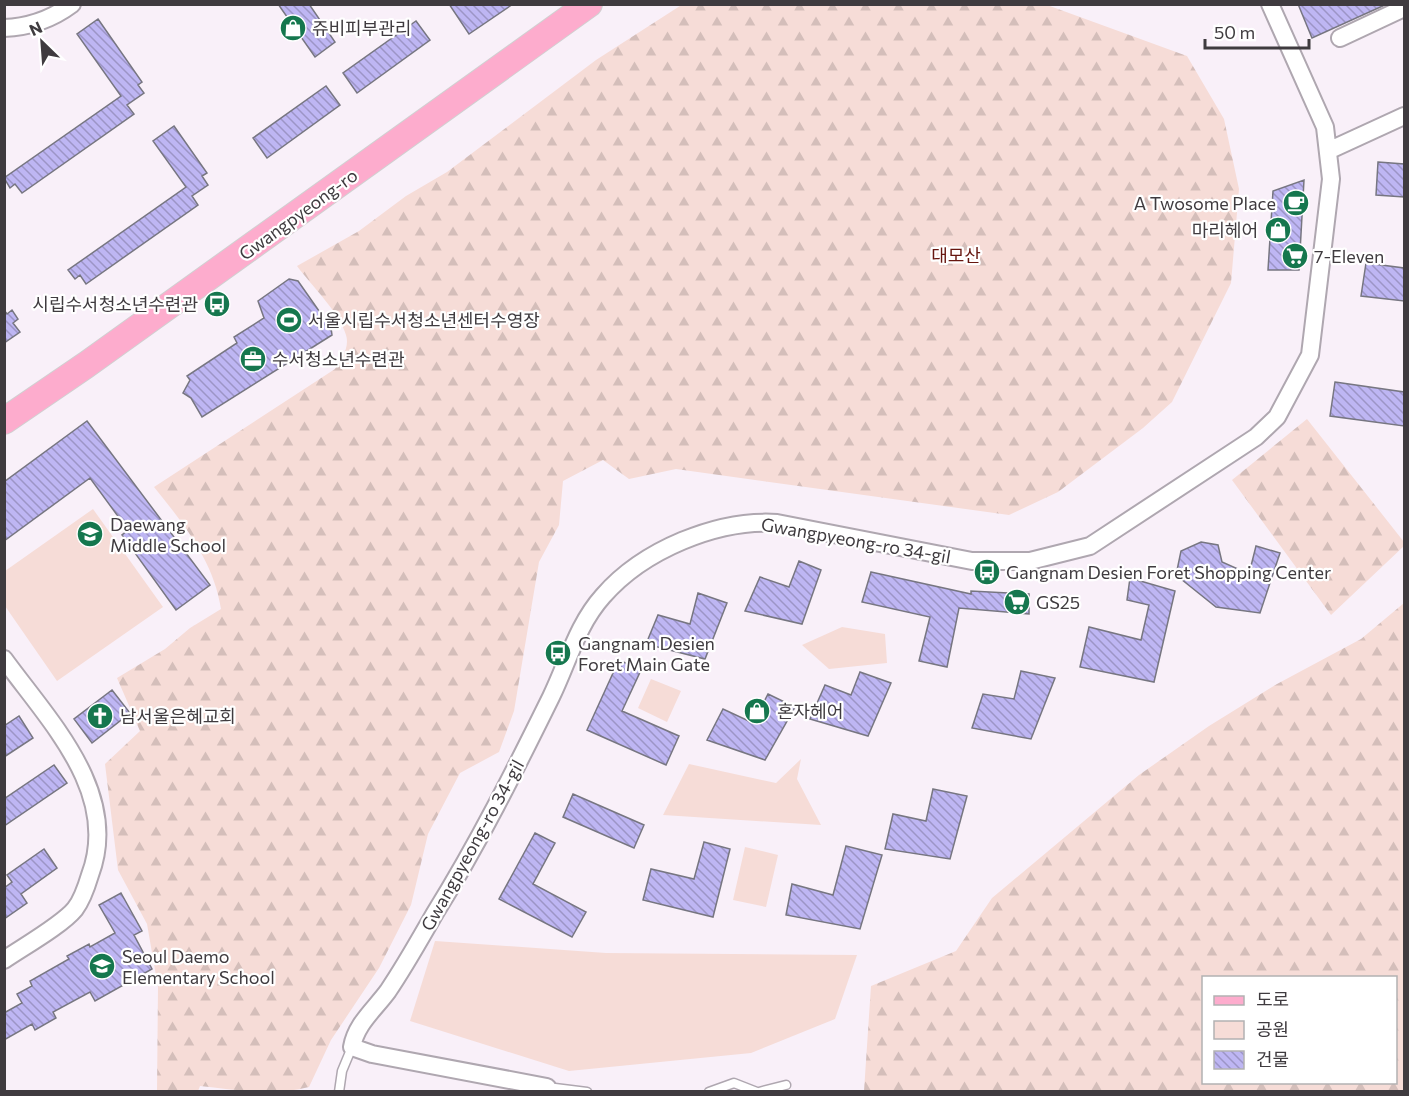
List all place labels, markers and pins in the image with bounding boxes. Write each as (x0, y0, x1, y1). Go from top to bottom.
shop icon: 쥬비피부관리 (278, 13, 308, 43)
place label: 쥬비피부관리 (312, 17, 411, 39)
cafe icon: A Twosome Place (1281, 188, 1311, 218)
place label: A Twosome Place (1134, 192, 1276, 214)
shop icon: 마리헤어 (1263, 215, 1293, 245)
place label: 마리헤어 (1192, 219, 1258, 241)
supermarket icon: 7-Eleven (1280, 241, 1310, 271)
place label: 7-Eleven (1314, 245, 1384, 267)
bus stop icon: 시립수서청소년수련관 (202, 289, 232, 319)
place label: 시립수서청소년수련관 (32, 293, 198, 315)
sports icon: 서울시립수서청소년센터수영장 (274, 305, 304, 335)
place label: 서울시립수서청소년센터수영장 (308, 309, 540, 331)
office icon: 수서청소년수련관 (238, 344, 268, 374)
place label: 수서청소년수련관 (272, 348, 405, 370)
place label: Daewang Middle School (110, 513, 226, 556)
school or university icon: Daewang Middle School (75, 519, 105, 549)
bus stop icon: Gangnam Desien Foret Shopping Center (972, 557, 1002, 587)
place label: Gangnam Desien Foret Shopping Center (1006, 561, 1331, 583)
supermarket icon: GS25 (1002, 587, 1032, 617)
place label: GS25 (1036, 591, 1080, 613)
place label: Gangnam Desien Foret Main Gate (578, 632, 715, 675)
bus stop icon: Gangnam Desien Foret Main Gate (543, 638, 573, 668)
shop icon: 혼자헤어 (742, 696, 772, 726)
place label: 혼자헤어 (777, 700, 843, 722)
church icon: 남서울은혜교회 (85, 701, 115, 731)
place label: 남서울은혜교회 (120, 705, 236, 727)
place label: Seoul Daemo Elementary School (122, 945, 275, 988)
school or university icon: Seoul Daemo Elementary School (87, 951, 117, 981)

